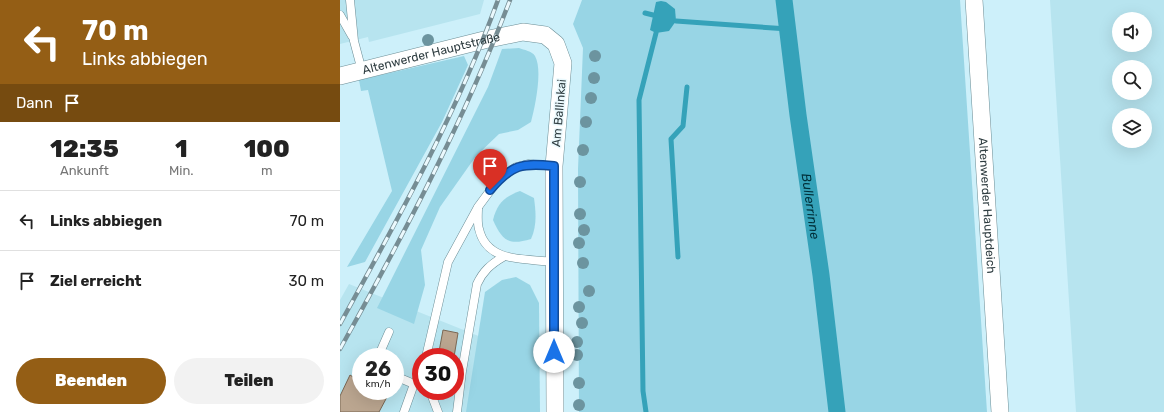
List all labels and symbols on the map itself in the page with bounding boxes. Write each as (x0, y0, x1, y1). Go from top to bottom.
street label: Altenwerder Hauptstraße (361, 30, 502, 77)
street label: Am Ballinkai (549, 78, 569, 147)
street label: Altenwerder Hauptdeich (976, 137, 998, 274)
pin (473, 149, 507, 190)
water label: Bullerrinne (799, 172, 823, 240)
position arrow (533, 331, 575, 373)
speed limit sign: 30 (412, 348, 464, 400)

